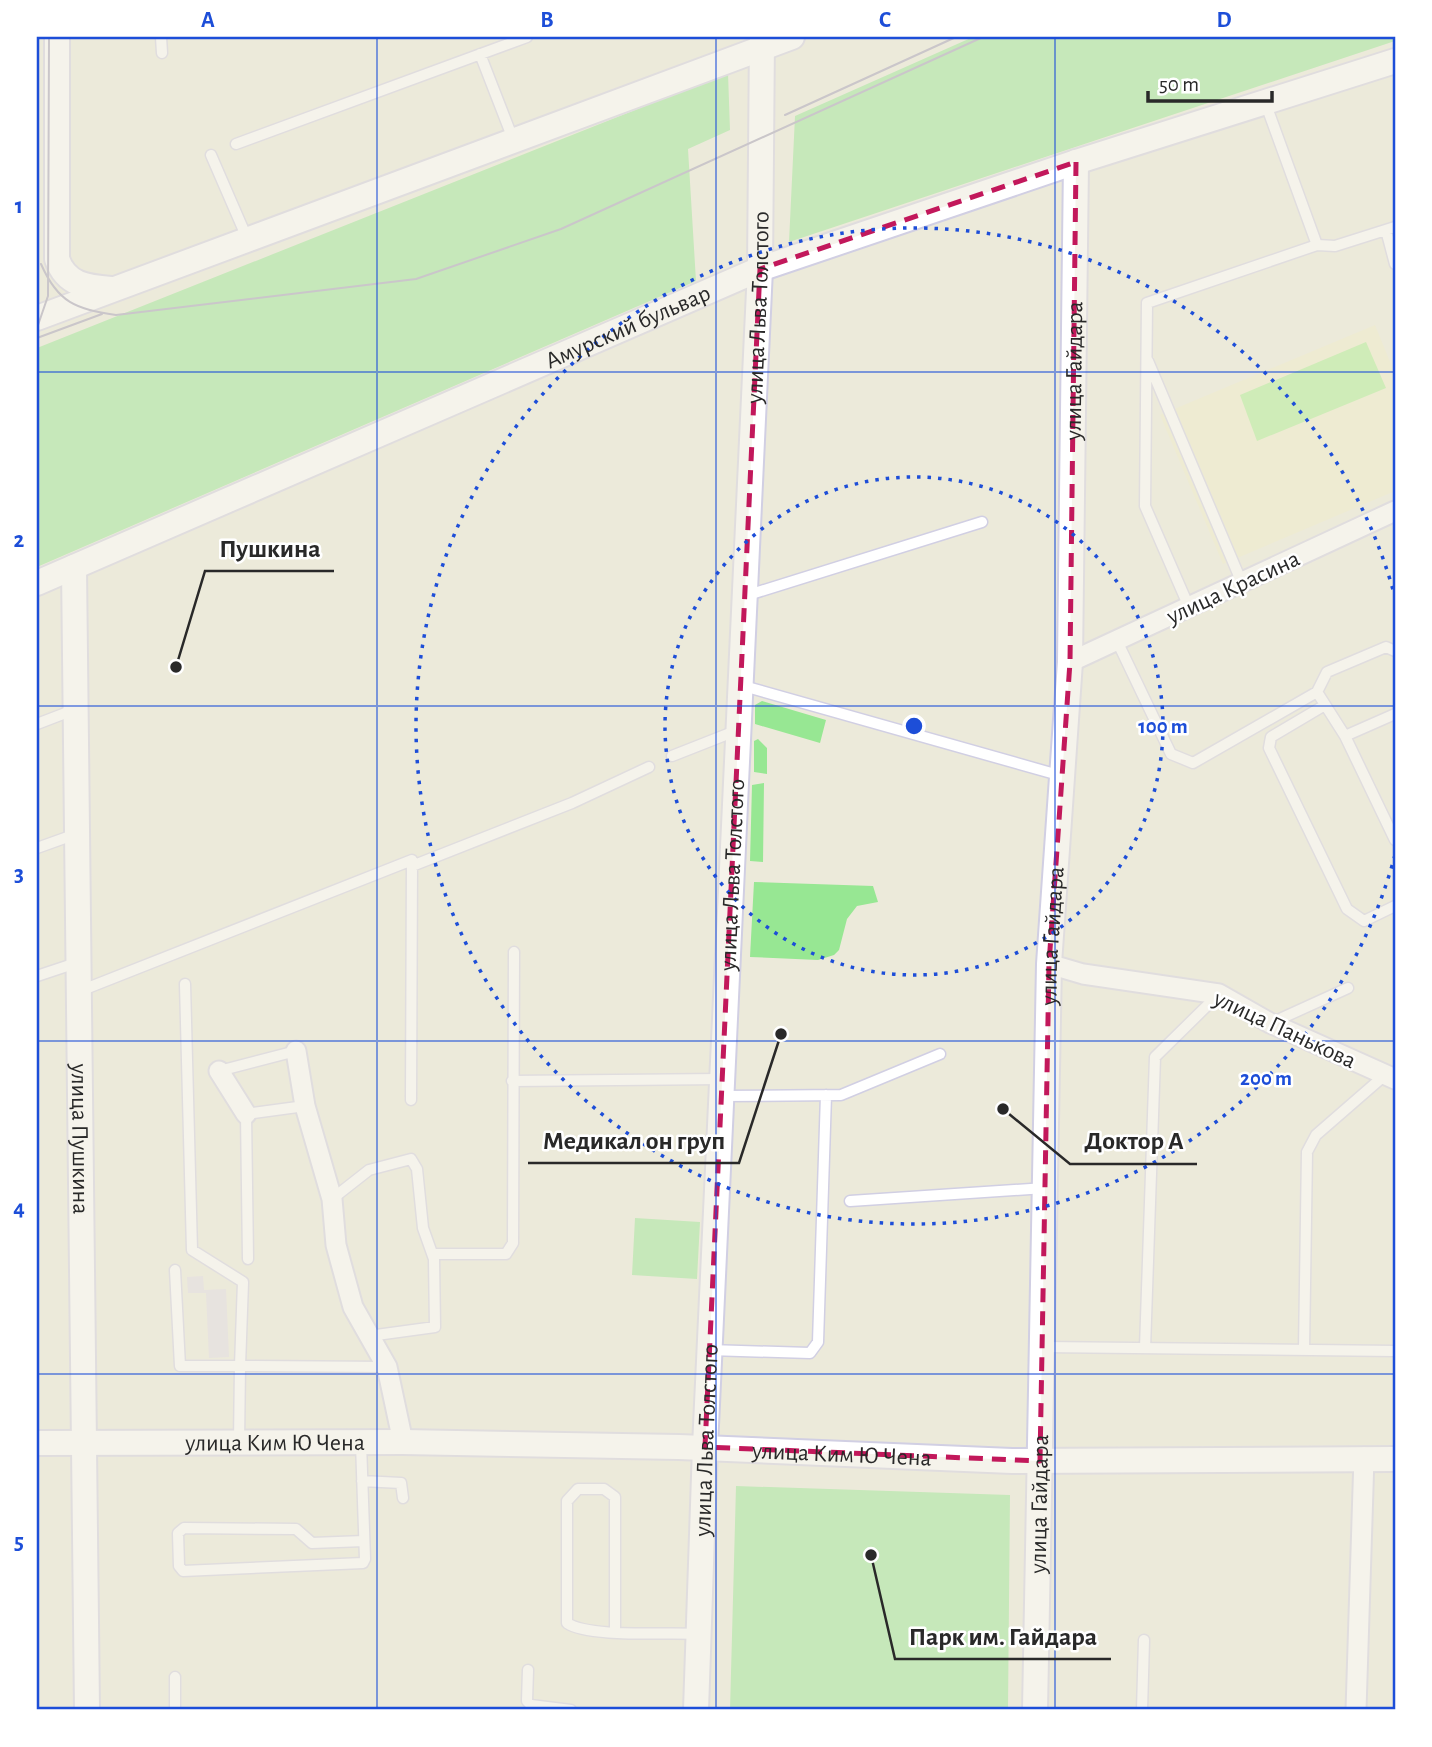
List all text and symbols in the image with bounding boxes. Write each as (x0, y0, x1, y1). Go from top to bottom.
text: A (201, 9, 215, 32)
text: B (540, 9, 554, 32)
text: C (879, 9, 891, 32)
text: D (1216, 9, 1232, 32)
scale bar (1148, 60, 1273, 104)
text: 50 m (1159, 74, 1199, 95)
text: 1 (15, 195, 23, 218)
street label: улица Льва Толстого (743, 211, 773, 405)
street label: Амурский бульвар (542, 281, 714, 374)
street label: улица Гайдара (1062, 301, 1087, 442)
callout: Пушкина (205, 524, 334, 571)
text: 2 (14, 529, 25, 552)
text: Пушкина (219, 536, 321, 562)
street label: улица Красина (1162, 547, 1304, 630)
centre of rings (902, 714, 926, 738)
text: 100 m (1138, 716, 1188, 737)
street label: улица Льва Толстого (716, 778, 749, 973)
text: 3 (14, 863, 24, 886)
street label: улица Гайдара (1037, 866, 1069, 1007)
street label: улица Панькова (1209, 986, 1359, 1073)
street label: улица Пушкина (67, 1063, 92, 1214)
text: 200 m (1240, 1068, 1292, 1089)
callout: Медикал он груп (528, 1116, 739, 1163)
callout: Доктор А (1070, 1117, 1197, 1164)
text: Медикал он груп (543, 1128, 725, 1154)
text: Доктор А (1084, 1128, 1184, 1154)
text: 4 (13, 1197, 25, 1220)
street label: улица Льва Толстого (691, 1344, 723, 1538)
street label: улица Ким Ю Чена (184, 1431, 365, 1456)
street label: улица Гайдара (1027, 1434, 1053, 1575)
street label: улица Ким Ю Чена (750, 1439, 932, 1471)
text: 5 (14, 1531, 24, 1554)
callout: Парк им. Гайдара (895, 1612, 1111, 1659)
text: Парк им. Гайдара (909, 1624, 1097, 1650)

